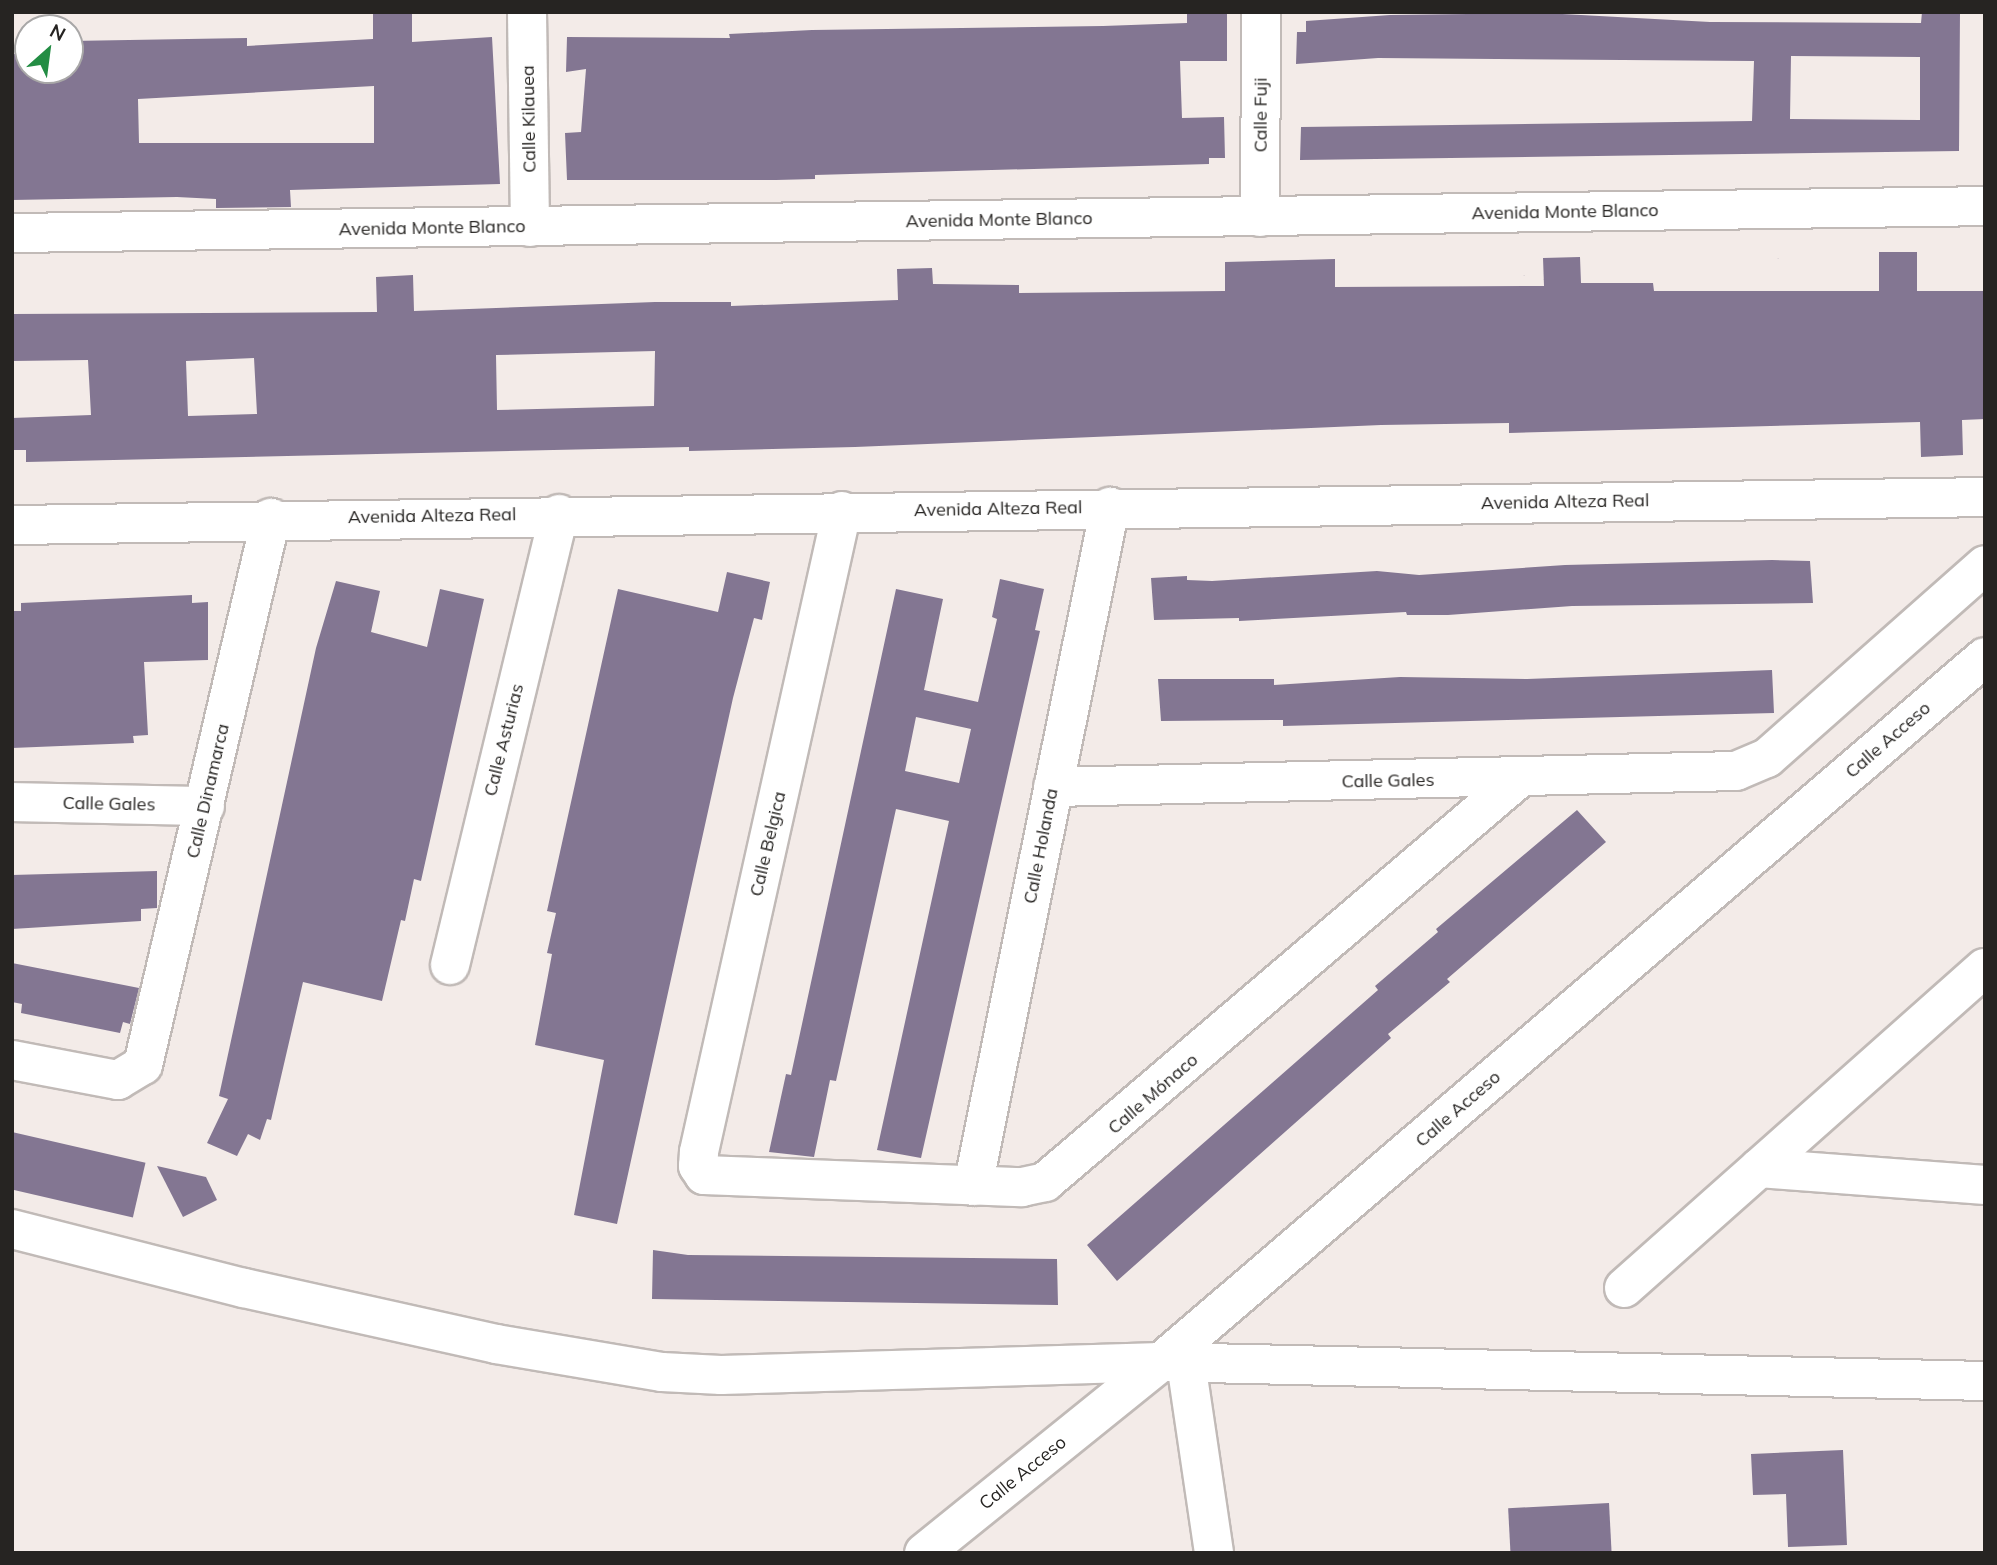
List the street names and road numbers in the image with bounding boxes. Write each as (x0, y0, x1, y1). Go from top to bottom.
street label: Calle Kilauea (517, 65, 541, 173)
street label: Calle Fuji (1250, 78, 1272, 152)
street label: Avenida Monte Blanco (1471, 200, 1659, 224)
street label: Avenida Monte Blanco (905, 208, 1093, 232)
street label: Avenida Monte Blanco (338, 216, 526, 240)
street label: Avenida Alteza Real (1481, 490, 1649, 514)
street label: Avenida Alteza Real (914, 497, 1082, 521)
street label: Avenida Alteza Real (348, 504, 516, 528)
street label: Calle Asturias (480, 682, 528, 798)
street label: Calle Acceso (1841, 697, 1935, 783)
street label: Calle Dinamarca (182, 722, 234, 860)
street label: Calle Gales (1341, 769, 1435, 793)
street label: Calle Holanda (1019, 786, 1063, 906)
street label: Calle Belgica (745, 789, 791, 899)
street label: Calle Gales (62, 792, 156, 816)
street label: Calle Mónaco (1104, 1049, 1202, 1139)
street label: Calle Acceso (1411, 1066, 1505, 1152)
street label: Calle Acceso (975, 1431, 1071, 1515)

